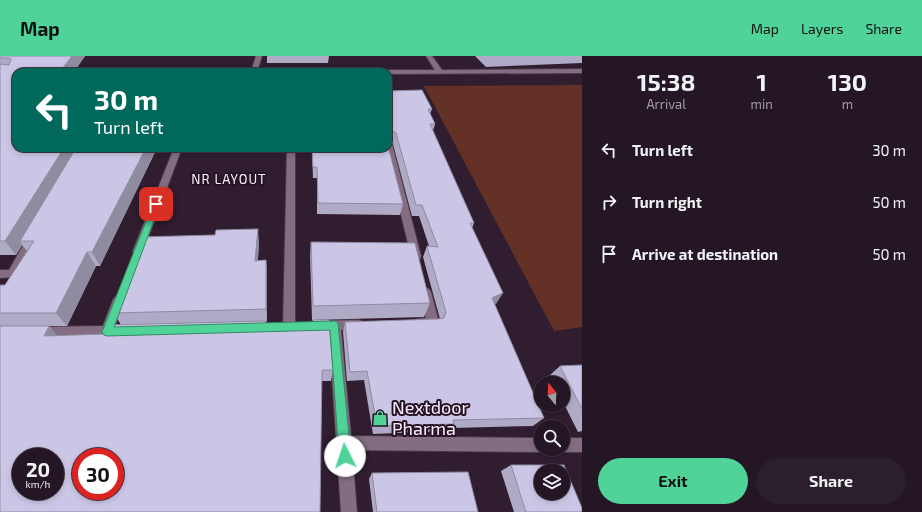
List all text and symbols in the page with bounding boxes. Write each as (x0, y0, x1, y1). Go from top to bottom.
text: Map (20, 17, 60, 40)
text: Map (751, 20, 779, 37)
text: Layers (801, 20, 843, 37)
text: Share (865, 20, 902, 37)
text: 15:38 (637, 67, 695, 96)
text: 1 (756, 67, 767, 96)
text: 130 (828, 67, 867, 96)
text: 30 m (94, 82, 158, 116)
icon: left (28, 84, 80, 136)
text: Arrival (646, 96, 686, 112)
text: min (751, 96, 773, 112)
text: m (842, 96, 853, 112)
text: Turn left (94, 116, 164, 138)
icon: left (598, 139, 620, 161)
text: Turn left (632, 141, 693, 159)
text: 30 m (872, 141, 906, 159)
district label: NR LAYOUT (191, 171, 267, 187)
pin (139, 187, 173, 221)
icon: right (598, 191, 620, 213)
icon: arrive (145, 193, 167, 215)
text: Turn right (632, 193, 702, 211)
text: 50 m (872, 193, 906, 211)
icon: arrive (598, 243, 620, 265)
text: Arrive at destination (632, 245, 778, 263)
text: 50 m (872, 245, 906, 263)
north arrow (534, 376, 570, 412)
map controls (534, 376, 570, 500)
place label: Nextdoor Pharma (392, 396, 469, 439)
shop icon: Nextdoor Pharma (371, 409, 389, 427)
button: search (534, 420, 570, 456)
position arrow (324, 435, 366, 477)
speed limit sign: 30 (72, 448, 124, 500)
text: 20 (26, 457, 50, 481)
button: Exit (598, 458, 748, 504)
button: Share (756, 458, 906, 504)
button: layers (534, 464, 570, 500)
text: km/h (26, 478, 50, 490)

